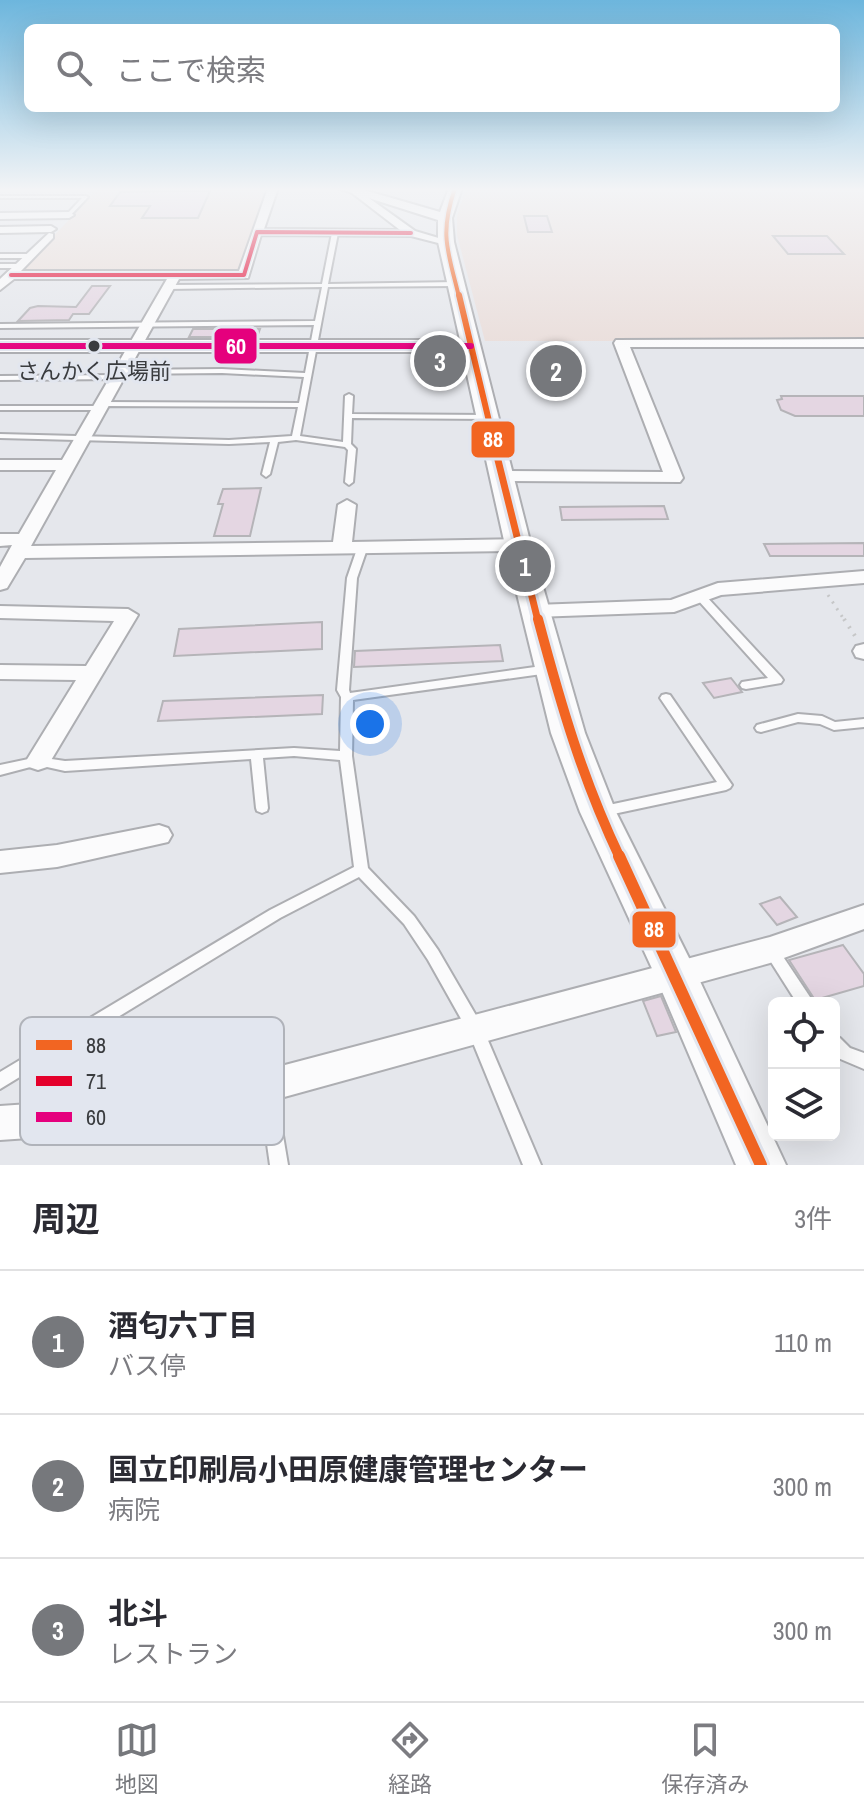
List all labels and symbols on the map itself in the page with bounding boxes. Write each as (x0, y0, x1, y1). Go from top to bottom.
line badge: 60 (213, 327, 258, 365)
text: 60 (226, 331, 246, 361)
pin: 3 (414, 331, 466, 391)
marker: さんかく広場前 (86, 338, 102, 354)
pin: 2 (530, 341, 582, 401)
place label: さんかく広場前 (17, 356, 171, 386)
line badge: 88 (470, 420, 516, 459)
text: 88 (483, 424, 503, 454)
pin: 1 (499, 536, 551, 596)
your location (350, 704, 390, 744)
line badge: 88 (631, 910, 677, 949)
text: 88 (644, 914, 664, 944)
legend (20, 1017, 284, 1145)
text: 88 (86, 1030, 106, 1060)
text: 71 (86, 1066, 106, 1096)
text: 60 (86, 1102, 106, 1132)

